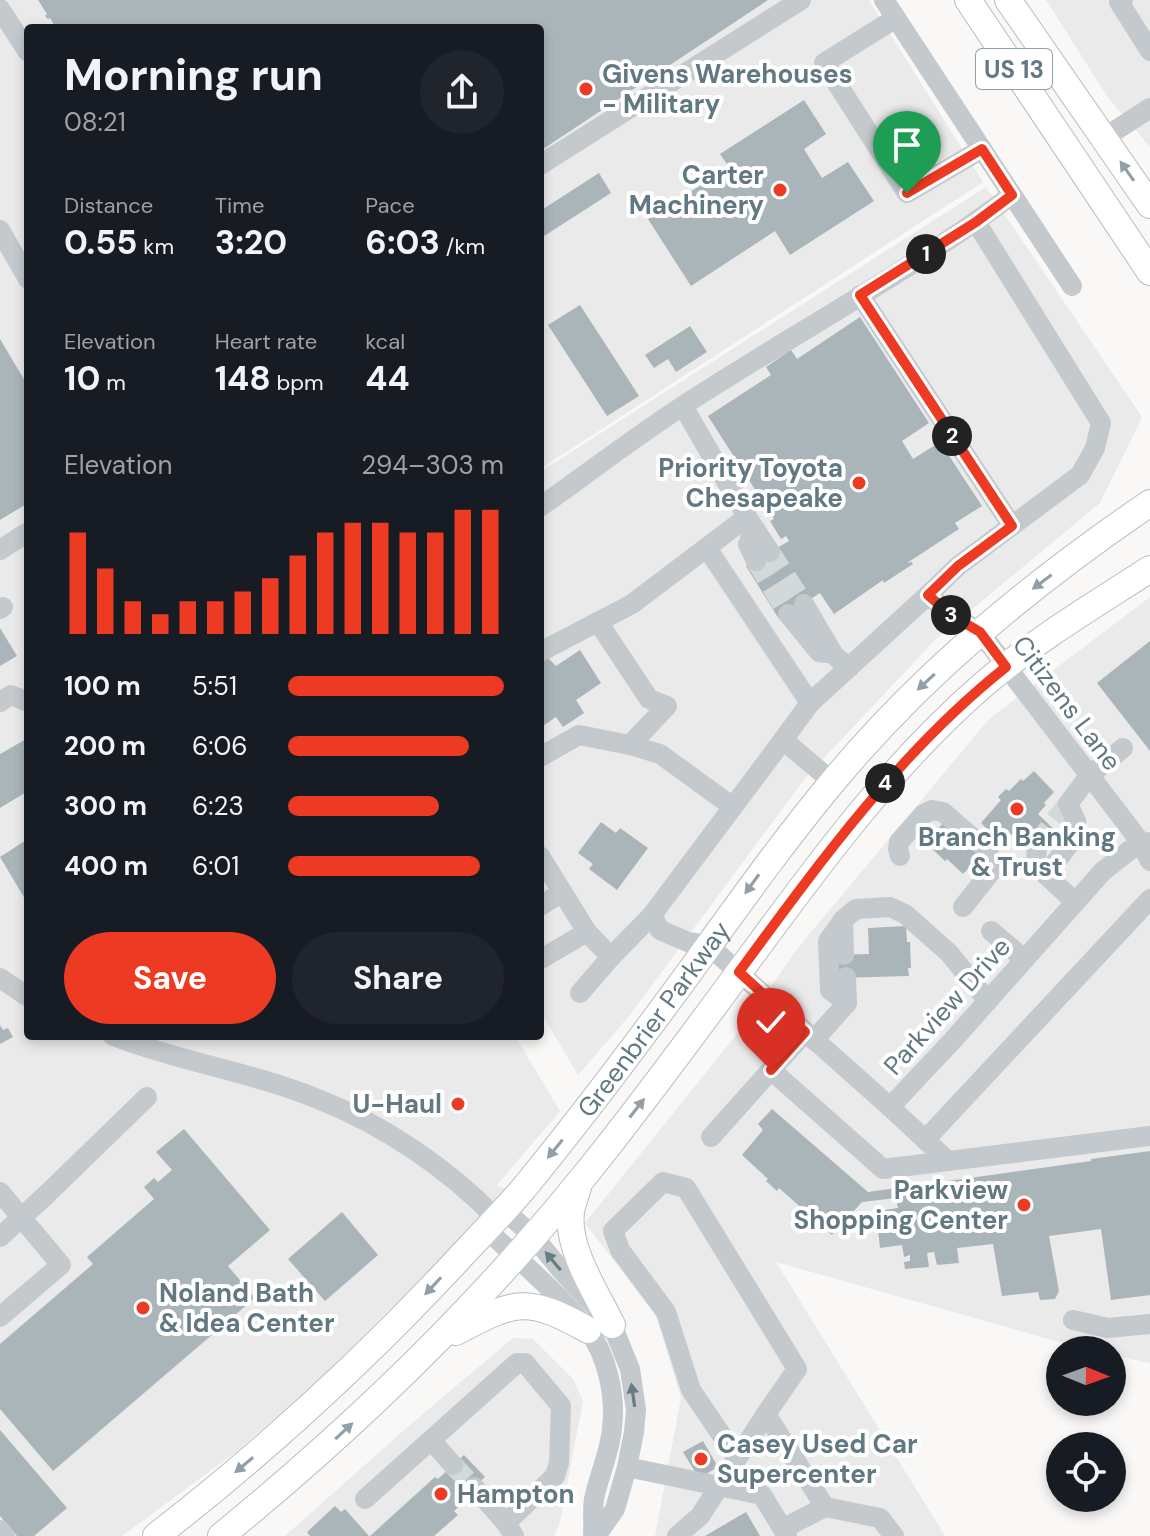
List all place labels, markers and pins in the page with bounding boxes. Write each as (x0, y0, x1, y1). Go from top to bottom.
place label: Givens Warehouses - Military (602, 57, 853, 121)
marker: Givens Warehouses - Military (577, 80, 595, 98)
pin (873, 111, 941, 193)
place label: Carter Machinery (629, 158, 764, 222)
marker: Carter Machinery (771, 181, 789, 199)
pin: 1 (906, 234, 946, 274)
pin: 2 (932, 416, 972, 456)
place label: Priority Toyota Chesapeake (658, 451, 843, 515)
marker: Priority Toyota Chesapeake (850, 474, 868, 492)
pin: 3 (931, 595, 971, 635)
pin: 4 (865, 763, 905, 803)
marker: Branch Banking & Trust (1008, 800, 1026, 818)
place label: Branch Banking & Trust (918, 820, 1116, 884)
pin (737, 988, 805, 1070)
place label: U-Haul (352, 1087, 442, 1121)
marker: U-Haul (449, 1095, 467, 1113)
place label: Parkview Shopping Center (793, 1173, 1008, 1237)
marker: Parkview Shopping Center (1015, 1196, 1033, 1214)
place label: Noland Bath & Idea Center (159, 1276, 335, 1340)
marker: Noland Bath & Idea Center (134, 1299, 152, 1317)
place label: Casey Used Car Supercenter (717, 1427, 918, 1491)
marker: Casey Used Car Supercenter (692, 1450, 710, 1468)
place label: Hampton (457, 1477, 575, 1511)
marker: Hampton (432, 1485, 450, 1503)

